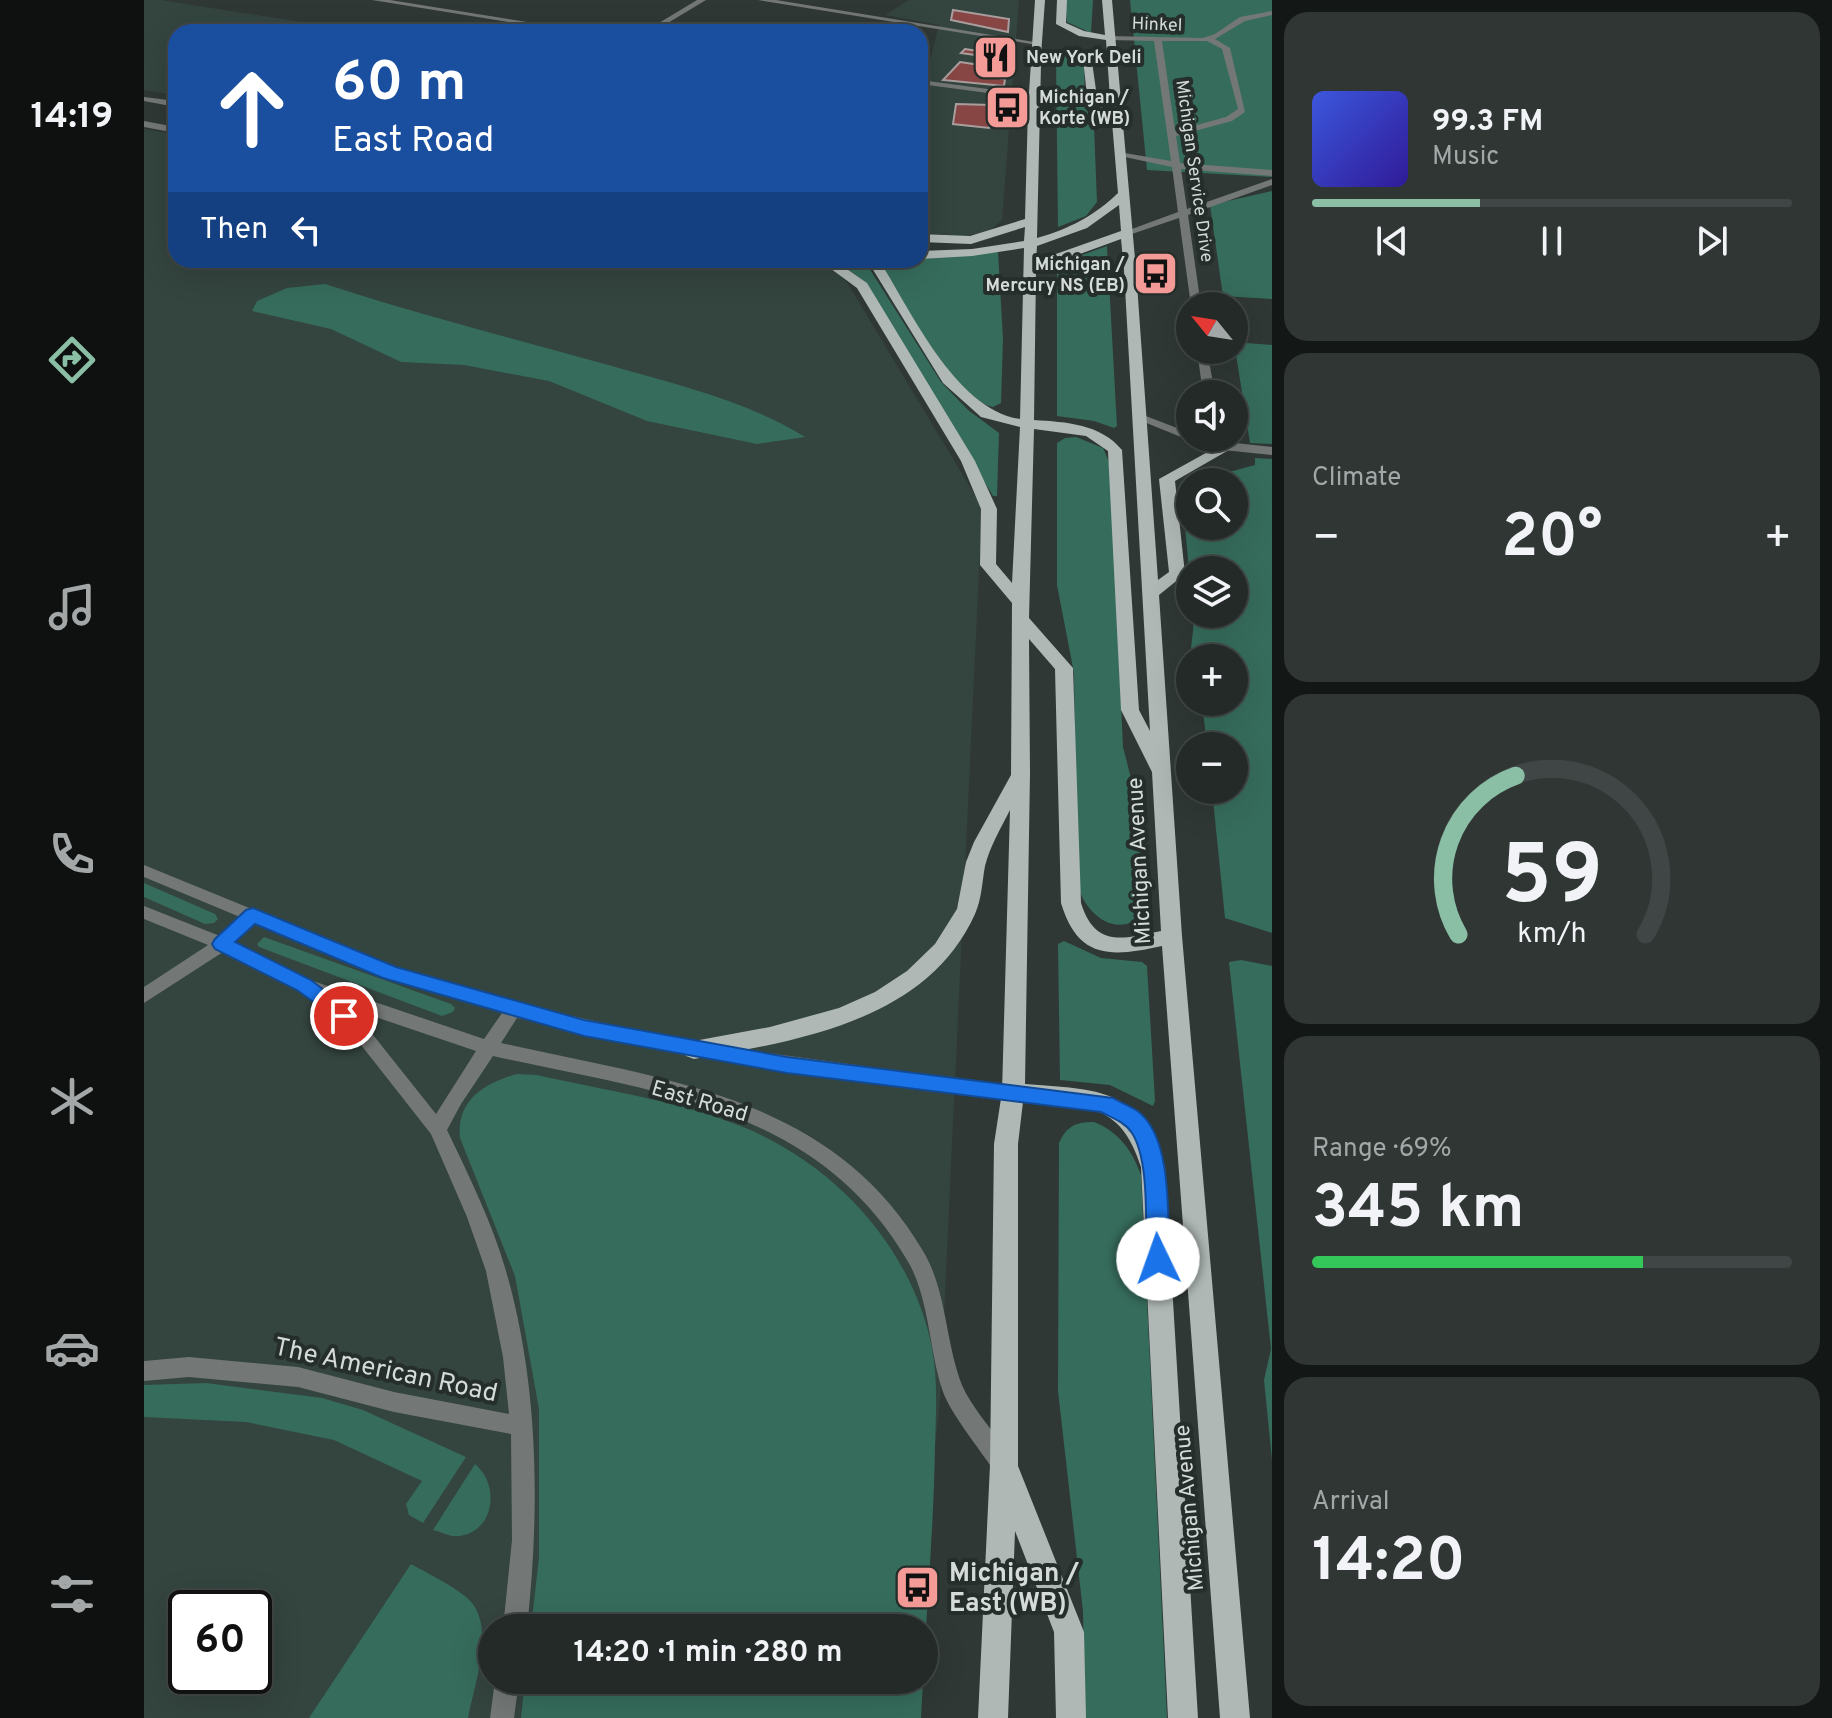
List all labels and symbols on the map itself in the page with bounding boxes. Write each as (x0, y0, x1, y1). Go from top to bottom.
street label: Hinkel (1131, 13, 1183, 38)
restaurant icon: New York Deli (971, 33, 1019, 81)
place label: New York Deli (1026, 47, 1142, 70)
street label: Michigan Service Drive (1169, 78, 1218, 264)
bus stop icon: Michigan / Korte (WB) (984, 83, 1032, 131)
place label: Michigan / Korte (WB) (1039, 87, 1130, 131)
bus stop icon: Michigan / Mercury NS (EB) (1132, 250, 1180, 298)
place label: Michigan / Mercury NS (EB) (986, 254, 1126, 298)
north arrow (1176, 292, 1248, 364)
street label: Michigan Avenue (1123, 777, 1158, 945)
pin (310, 982, 378, 1050)
street label: East Road (648, 1076, 751, 1129)
position arrow (1116, 1217, 1200, 1301)
street label: The American Road (271, 1332, 500, 1411)
street label: Michigan Avenue (1170, 1423, 1211, 1592)
place label: Michigan / East (WB) (949, 1558, 1080, 1621)
bus stop icon: Michigan / East (WB) (894, 1563, 942, 1611)
speed limit sign: 60 (168, 1590, 272, 1694)

